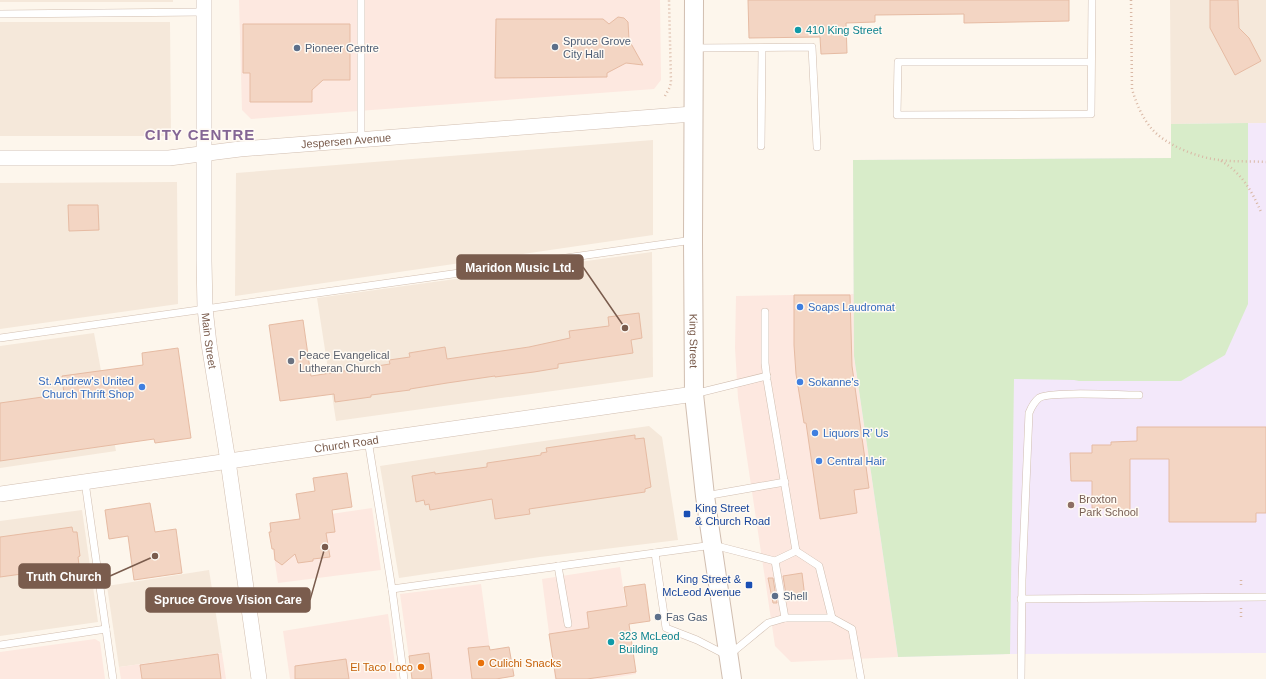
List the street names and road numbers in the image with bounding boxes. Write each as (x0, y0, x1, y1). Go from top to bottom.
street label: Jespersen Avenue (301, 131, 392, 150)
street label: Main Street (200, 312, 219, 370)
street label: King Street (687, 314, 700, 368)
street label: Church Road (313, 434, 379, 455)

